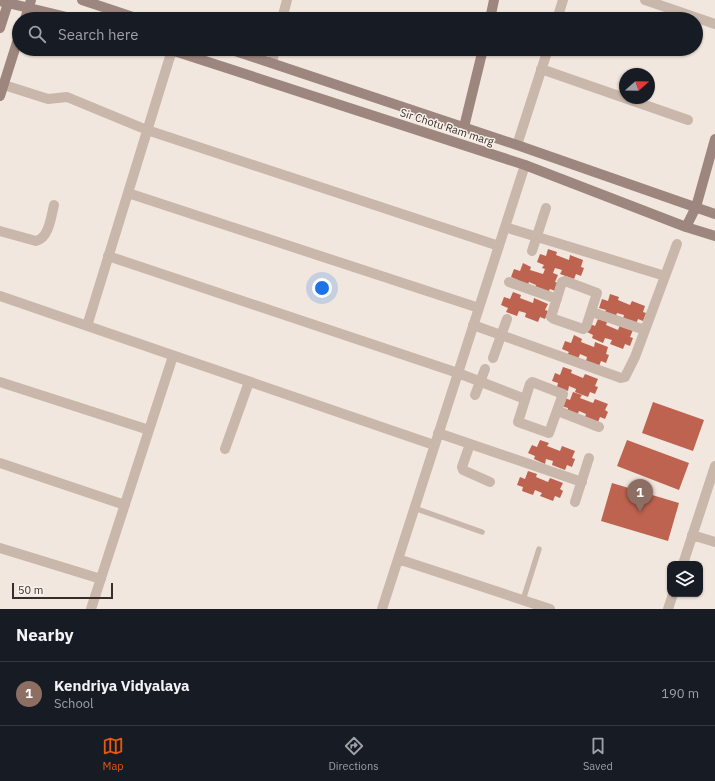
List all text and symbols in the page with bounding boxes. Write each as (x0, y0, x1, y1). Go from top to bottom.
search box (12, 12, 703, 56)
icon: search (26, 23, 48, 45)
text: Search here (58, 25, 138, 44)
north arrow (619, 68, 655, 104)
street label: Sir Chotu Ram marg (398, 105, 496, 149)
your location (312, 278, 332, 298)
pin: 1 (627, 479, 653, 512)
map controls (667, 561, 703, 597)
button: layers (667, 561, 703, 597)
scale bar (12, 581, 113, 600)
text: 50 m (18, 583, 43, 597)
text: Nearby (16, 624, 74, 646)
text: Kendriya Vidyalaya (54, 676, 190, 695)
text: 1 (25, 685, 33, 702)
text: 190 m (661, 685, 699, 702)
text: School (54, 695, 94, 712)
tab: Map (102, 735, 124, 773)
tab: Directions (328, 735, 379, 773)
tab: Saved (583, 735, 613, 773)

